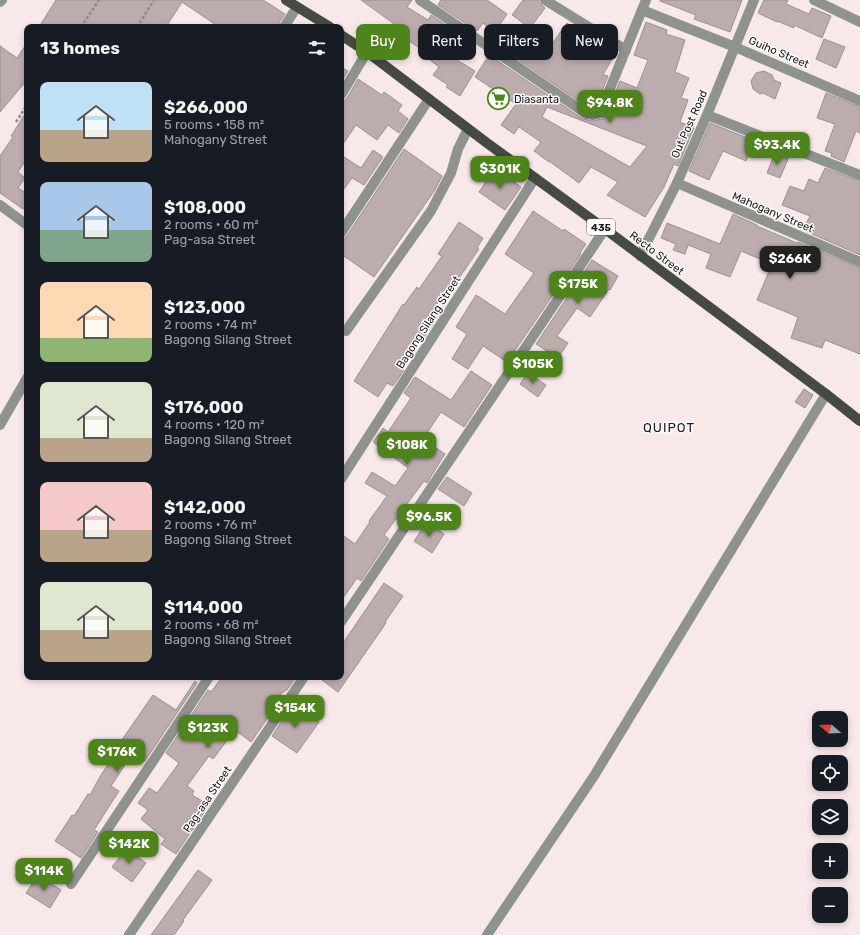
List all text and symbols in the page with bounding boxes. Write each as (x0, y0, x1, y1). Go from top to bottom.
chip: Buy (356, 24, 410, 60)
chip: Rent (418, 24, 476, 60)
chip: Filters (484, 24, 553, 60)
chip: New (561, 24, 618, 60)
street label: Guiho Street (747, 34, 812, 71)
icon: filters (306, 37, 328, 59)
text: 13 homes (40, 38, 120, 58)
supermarket icon: Diasanta (485, 86, 511, 112)
street label: Out Post Road (669, 88, 710, 160)
pin: $94.8K (577, 90, 643, 124)
place label: Diasanta (514, 93, 559, 106)
text: $94.8K (587, 95, 633, 110)
text: $266,000 (164, 97, 248, 117)
icon: home (72, 98, 120, 146)
text: 5 rooms · 158 m² (164, 117, 264, 132)
text: Mahogany Street (164, 132, 267, 147)
pin: $93.4K (744, 132, 810, 166)
text: $93.4K (754, 137, 800, 152)
pin: $301K (472, 156, 528, 190)
text: $301K (479, 161, 521, 176)
street label: Mahogany Street (730, 189, 816, 236)
text: $108,000 (164, 197, 246, 217)
icon: home (72, 198, 120, 246)
text: 2 rooms · 60 m² (164, 217, 259, 232)
road number: 435 (587, 219, 615, 235)
street label: Recto Street (627, 229, 687, 278)
text: Pag-asa Street (164, 232, 255, 247)
pin: $266K (762, 246, 818, 280)
text: $266K (769, 251, 811, 266)
pin: $175K (550, 271, 606, 305)
street label: Bagong Silang Street (393, 273, 464, 371)
text: $175K (558, 276, 598, 291)
text: $123,000 (164, 297, 245, 317)
icon: home (72, 298, 120, 346)
text: 2 rooms · 74 m² (164, 317, 257, 332)
text: Bagong Silang Street (164, 332, 292, 347)
pin: $105K (505, 351, 561, 385)
text: $105K (512, 356, 554, 371)
text: $176,000 (164, 397, 243, 417)
icon: home (72, 398, 120, 446)
text: 4 rooms · 120 m² (164, 417, 264, 432)
district label: QUIPOT (643, 420, 695, 435)
text: Bagong Silang Street (164, 432, 292, 447)
pin: $108K (379, 432, 435, 466)
text: $108K (386, 437, 428, 452)
text: $142,000 (164, 497, 246, 517)
icon: home (72, 498, 120, 546)
pin: $96.5K (396, 504, 462, 538)
text: $96.5K (406, 509, 452, 524)
text: 2 rooms · 76 m² (164, 517, 257, 532)
text: Bagong Silang Street (164, 532, 292, 547)
text: $114,000 (164, 597, 243, 617)
icon: home (72, 598, 120, 646)
text: 2 rooms · 68 m² (164, 617, 259, 632)
text: Bagong Silang Street (164, 632, 292, 647)
pin: $154K (267, 695, 323, 729)
text: $154K (274, 700, 316, 715)
north arrow (812, 711, 848, 747)
map controls (812, 711, 848, 923)
pin: $123K (180, 715, 236, 749)
text: $123K (188, 720, 228, 735)
pin: $176K (89, 739, 145, 773)
text: $176K (97, 744, 137, 759)
button: locate (812, 755, 848, 791)
street label: Pag-asa Street (180, 763, 235, 835)
button: layers (812, 799, 848, 835)
pin: $142K (101, 831, 157, 865)
text: $142K (108, 836, 150, 851)
button: + (812, 843, 848, 879)
pin: $114K (16, 858, 72, 892)
text: $114K (24, 863, 64, 878)
button: − (812, 887, 848, 923)

